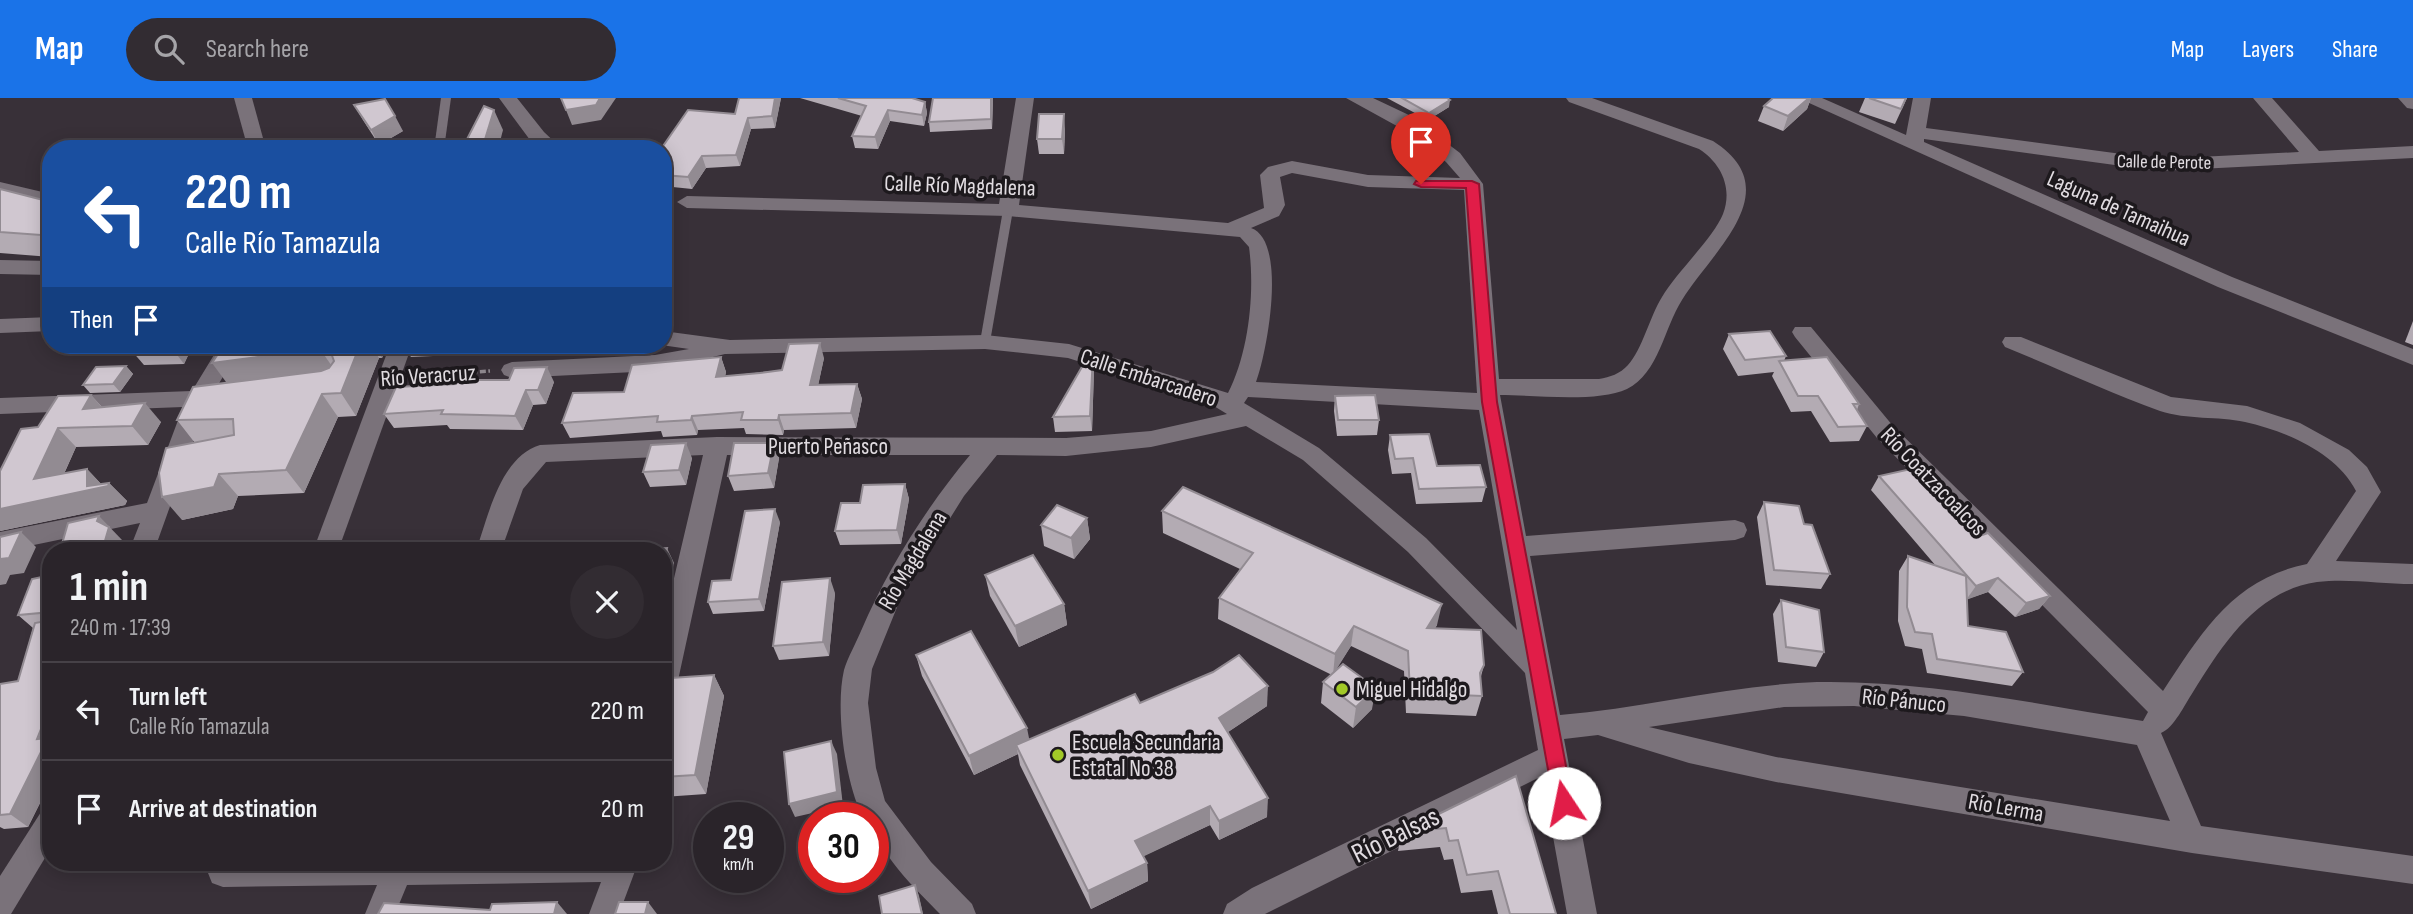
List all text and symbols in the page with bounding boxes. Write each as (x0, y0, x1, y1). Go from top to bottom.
search box (126, 18, 616, 81)
text: Map (35, 29, 84, 69)
icon: search (150, 30, 188, 68)
text: Search here (206, 34, 309, 65)
text: Map (2171, 35, 2204, 64)
text: Layers (2242, 35, 2294, 64)
text: Share (2332, 35, 2378, 64)
pin (1391, 112, 1451, 184)
icon: arrive (1402, 123, 1440, 161)
street label: Calle de Perote (2117, 150, 2211, 175)
text: 220 m (185, 164, 291, 223)
street label: Laguna de Tamaihua (2043, 165, 2195, 253)
icon: left (70, 168, 161, 259)
street label: Calle Río Magdalena (884, 169, 1036, 203)
text: Calle Río Tamazula (185, 224, 380, 263)
icon: arrive (127, 301, 165, 339)
text: Then (70, 305, 113, 336)
street label: Calle Embarcadero (1077, 343, 1221, 413)
street label: Río Veracruz (379, 359, 477, 393)
street label: Río Coatzacoalcos (1874, 421, 1992, 542)
street label: Puerto Peñasco (768, 433, 888, 461)
street label: Río Magdalena (872, 506, 953, 615)
text: 1 min (70, 562, 148, 613)
button: close (570, 565, 644, 639)
text: 240 m · 17:39 (70, 614, 171, 642)
place label: Miguel Hidalgo (1356, 676, 1467, 704)
marker: Miguel Hidalgo (1334, 681, 1350, 697)
text: Turn left (129, 682, 207, 713)
street label: Río Pánuco (1860, 683, 1947, 719)
icon: left (70, 692, 108, 730)
text: 220 m (590, 696, 644, 727)
text: Calle Río Tamazula (129, 713, 269, 741)
place label: Escuela Secundaria Estatal No 38 (1072, 729, 1221, 783)
marker: Escuela Secundaria Estatal No 38 (1050, 747, 1066, 763)
position arrow (1527, 766, 1601, 840)
street label: Río Lerma (1966, 788, 2046, 828)
icon: arrive (70, 790, 108, 828)
text: Arrive at destination (129, 794, 317, 825)
text: 20 m (601, 794, 644, 825)
street label: Río Balsas (1346, 800, 1445, 871)
speed limit sign: 30 (798, 802, 889, 893)
text: 29 (723, 817, 754, 860)
text: km/h (723, 854, 754, 875)

